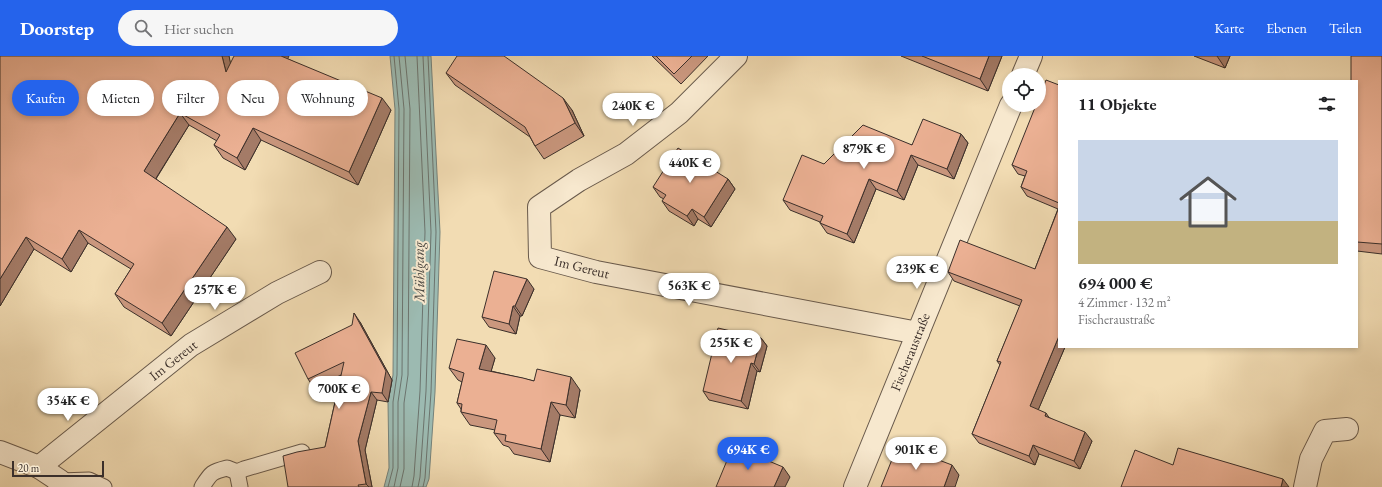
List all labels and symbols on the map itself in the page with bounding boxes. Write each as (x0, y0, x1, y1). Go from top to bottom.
pin: 240K € (600, 93, 666, 127)
pin: 879K € (831, 136, 897, 170)
pin: 440K € (657, 150, 723, 184)
water label: Mühlgang (408, 241, 429, 303)
street label: Im Gereut (553, 251, 612, 283)
pin: 239K € (884, 256, 950, 290)
pin: 563K € (656, 273, 722, 307)
pin: 257K € (182, 277, 248, 311)
street label: Fischeraustraße (886, 310, 934, 394)
pin: 255K € (698, 330, 764, 364)
street label: Im Gereut (145, 335, 201, 384)
pin: 700K € (306, 376, 372, 410)
pin: 354K € (35, 388, 101, 422)
pin: 694K € (715, 437, 781, 471)
pin: 901K € (883, 437, 949, 471)
scale bar (12, 459, 104, 478)

